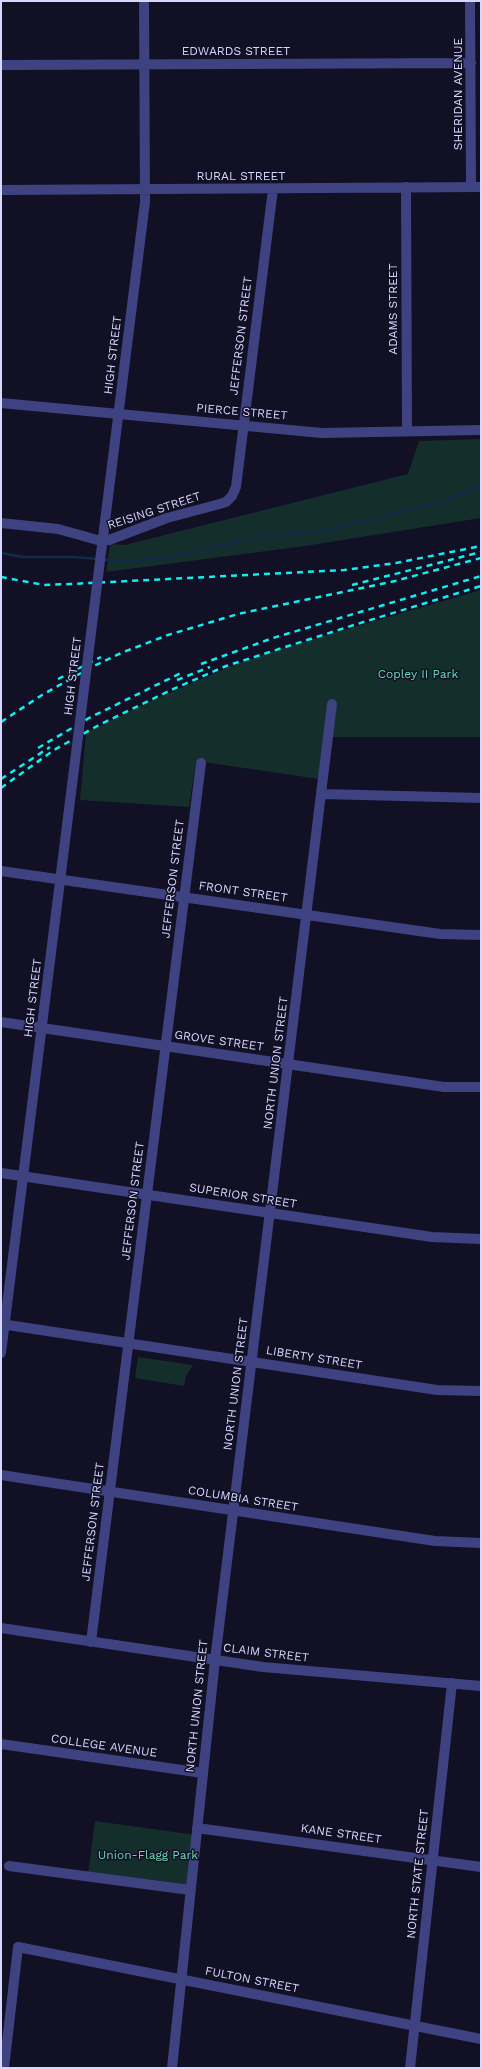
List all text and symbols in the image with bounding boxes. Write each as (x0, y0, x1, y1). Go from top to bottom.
street label: SHERIDAN AVENUE (451, 38, 465, 150)
street label: EDWARDS STREET (182, 44, 290, 58)
street label: RURAL STREET (197, 169, 285, 183)
street label: ADAMS STREET (386, 263, 400, 355)
street label: JEFFERSON STREET (227, 276, 255, 396)
street label: HIGH STREET (101, 315, 125, 395)
street label: PIERCE STREET (196, 401, 288, 423)
street label: REISING STREET (106, 489, 202, 533)
street label: HIGH STREET (61, 636, 85, 716)
park label: Copley II Park (378, 667, 458, 681)
street label: JEFFERSON STREET (159, 819, 187, 939)
street label: FRONT STREET (198, 879, 288, 905)
street label: HIGH STREET (21, 958, 45, 1038)
street label: NORTH UNION STREET (261, 996, 291, 1130)
street label: GROVE STREET (173, 1028, 265, 1054)
street label: JEFFERSON STREET (119, 1141, 147, 1261)
street label: SUPERIOR STREET (188, 1180, 298, 1212)
street label: NORTH UNION STREET (221, 1317, 251, 1451)
street label: LIBERTY STREET (265, 1343, 363, 1373)
street label: JEFFERSON STREET (79, 1462, 107, 1582)
street label: COLUMBIA STREET (187, 1483, 299, 1515)
street label: NORTH UNION STREET (183, 1639, 211, 1773)
street label: CLAIM STREET (222, 1641, 310, 1665)
street label: COLLEGE AVENUE (50, 1731, 158, 1761)
street label: NORTH STATE STREET (404, 1809, 432, 1939)
street label: KANE STREET (300, 1821, 382, 1847)
park label: Union-Flagg Park (98, 1848, 198, 1862)
street label: FULTON STREET (204, 1964, 300, 1996)

